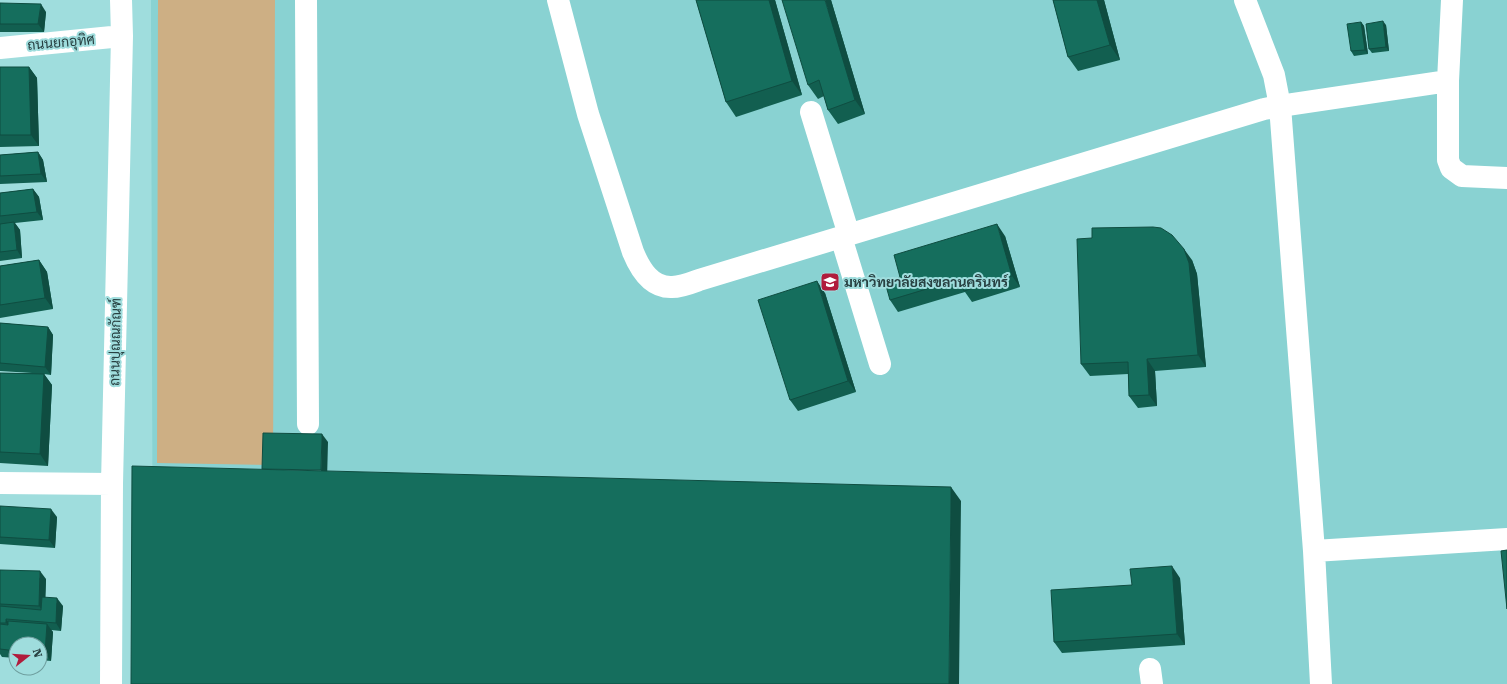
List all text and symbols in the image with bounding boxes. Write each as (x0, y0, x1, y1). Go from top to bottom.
street label: ถนนยกอุทิศ (26, 31, 96, 55)
school or university icon: มหาวิทยาลัยสงขลานครินทร์ (819, 271, 841, 293)
place label: มหาวิทยาลัยสงขลานครินทร์ (844, 273, 1009, 290)
street label: ถนนปุณณกัณฑ์ (105, 298, 126, 386)
north arrow (8, 636, 48, 676)
text: N (30, 647, 45, 660)

